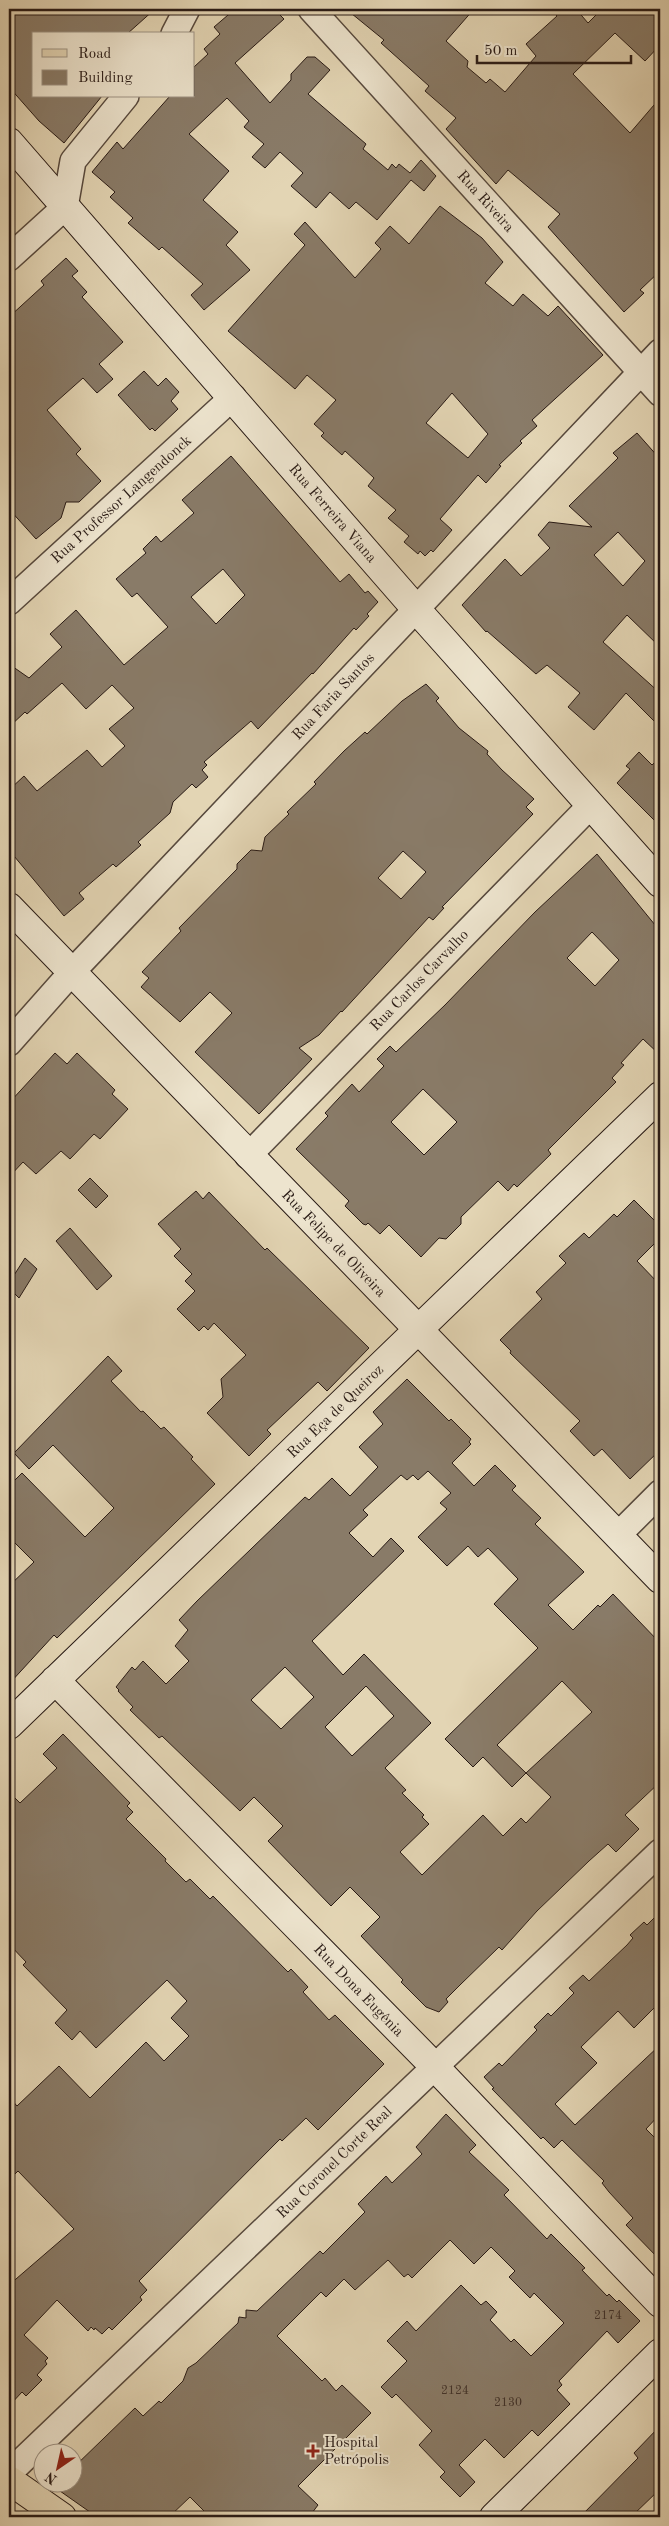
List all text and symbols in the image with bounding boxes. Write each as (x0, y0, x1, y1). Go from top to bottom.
legend (32, 32, 195, 98)
scale bar (477, 32, 630, 64)
text: 50 m (484, 44, 518, 59)
text: Road (78, 47, 112, 62)
text: Building (78, 71, 133, 86)
street label: Rua Riveira (454, 168, 517, 236)
street label: Rua Professor Langendonck (49, 433, 195, 567)
street label: Rua Ferreira Viana (285, 462, 379, 567)
street label: Rua Faria Santos (290, 651, 378, 743)
street label: Rua Carlos Carvalho (368, 928, 472, 1035)
street label: Rua Felipe de Oliveira (278, 1188, 388, 1301)
street label: Rua Eça de Queiroz (285, 1362, 387, 1462)
street label: Rua Dona Eugênia (310, 1942, 406, 2041)
street label: Rua Coronel Corte Real (275, 2104, 396, 2222)
house number: 2174 (594, 2310, 622, 2322)
house number: 2124 (441, 2385, 469, 2397)
house number: 2130 (494, 2397, 522, 2409)
place label: Hospital Petrópolis (324, 2436, 389, 2468)
north arrow (32, 2444, 82, 2494)
marker: Hospital Petrópolis (306, 2444, 320, 2458)
text: N (43, 2469, 60, 2487)

